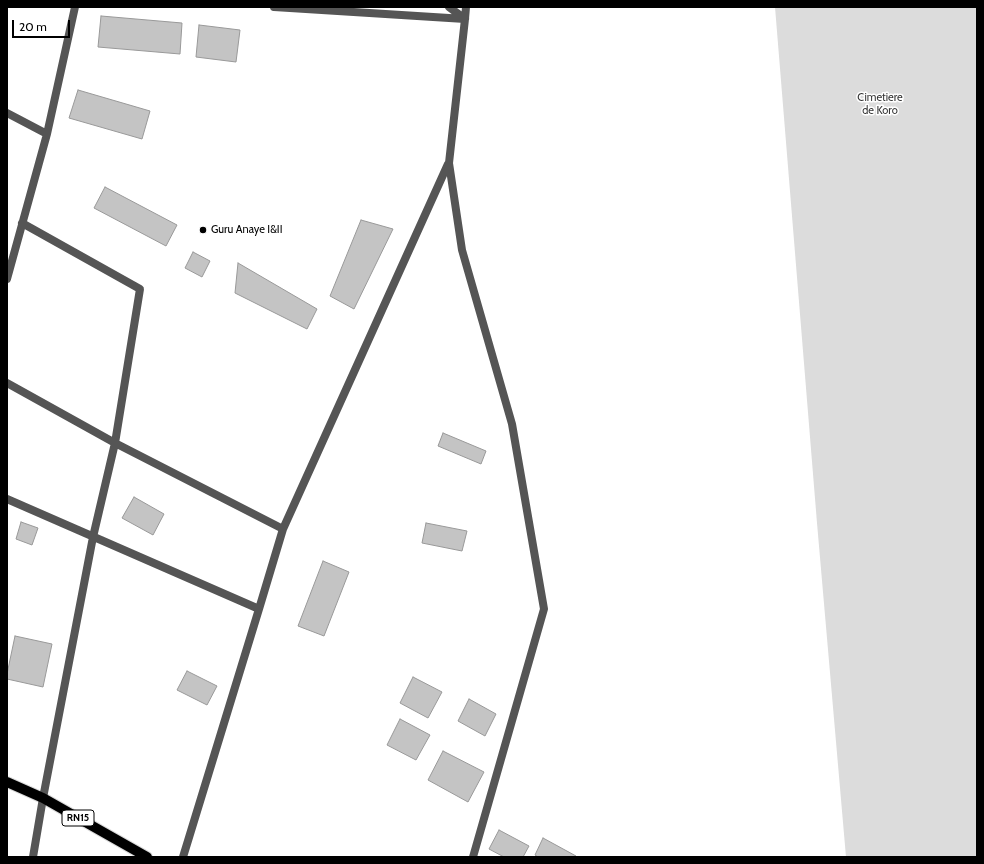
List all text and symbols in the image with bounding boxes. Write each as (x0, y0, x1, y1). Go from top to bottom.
scale bar (14, 12, 72, 38)
text: 20 m (19, 19, 47, 34)
park label: Cimetiere de Koro (857, 91, 903, 117)
place label: Guru Anaye I&II (211, 223, 282, 237)
marker: Guru Anaye I&II (198, 225, 208, 235)
road number: RN15 (62, 810, 94, 826)

